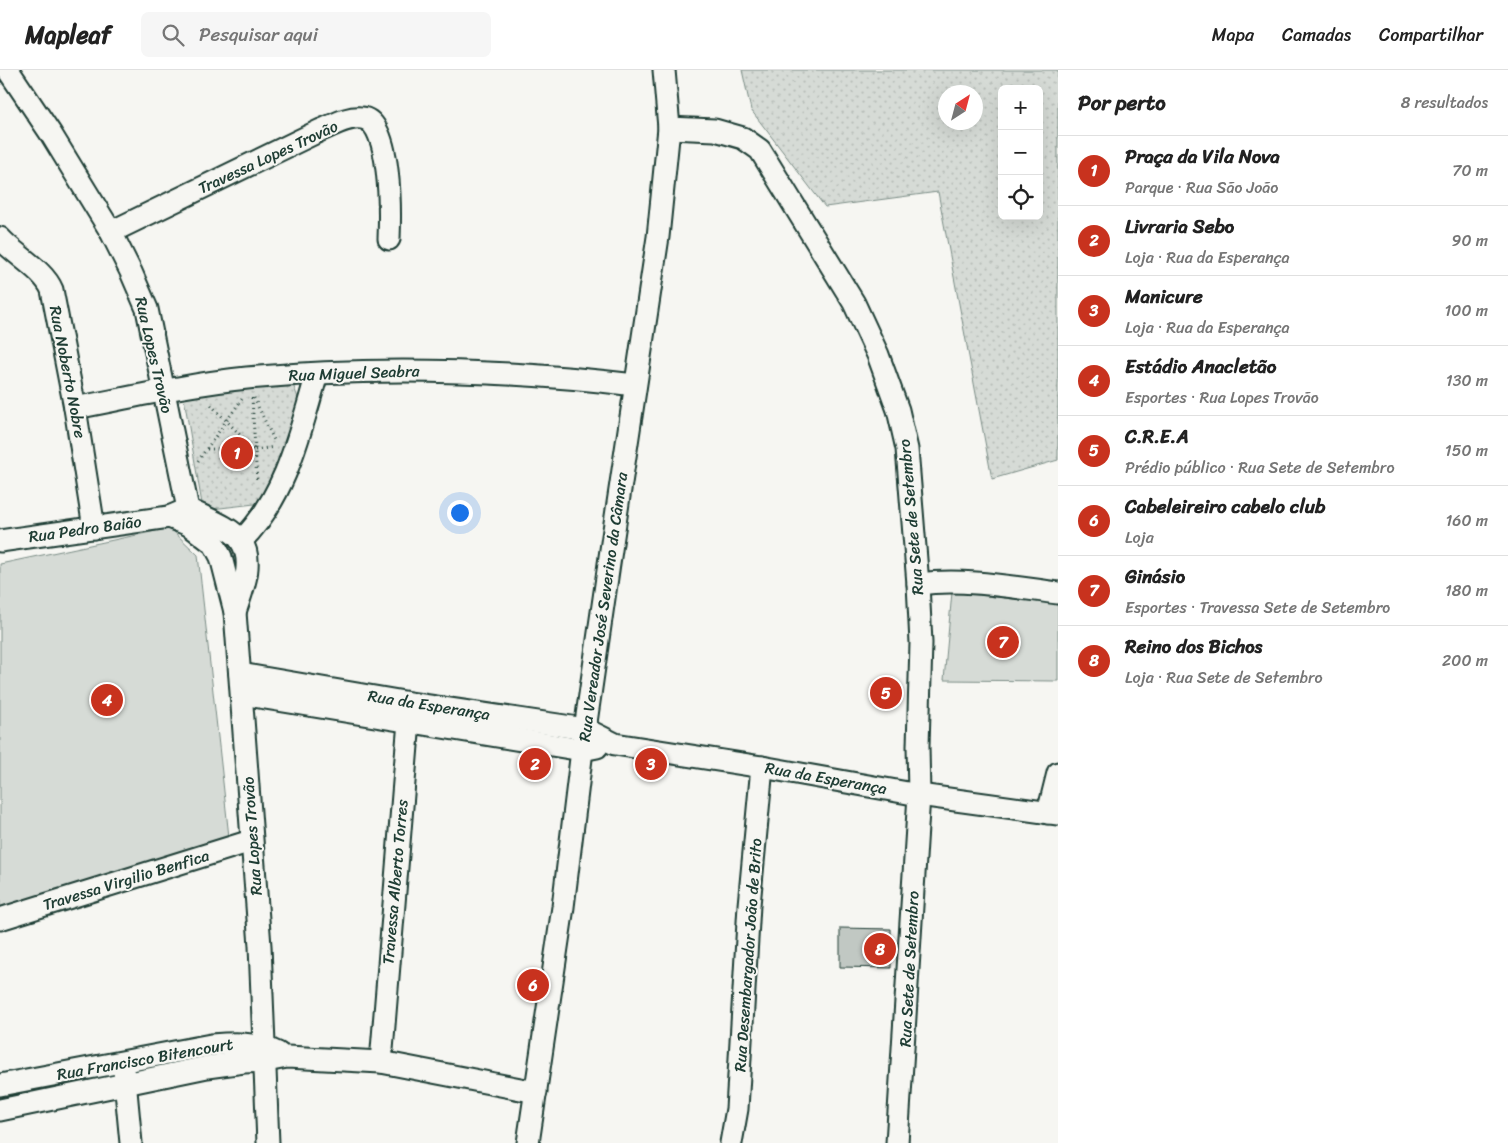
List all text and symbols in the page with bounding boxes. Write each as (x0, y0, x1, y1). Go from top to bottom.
search box (141, 12, 491, 57)
text: Mapleaf (25, 14, 111, 56)
text: Pesquisar aqui (199, 18, 318, 51)
text: Mapa (1212, 19, 1254, 51)
text: Camadas (1282, 19, 1351, 51)
text: Compartilhar (1379, 19, 1483, 51)
icon: search (159, 21, 187, 49)
text: Por perto (1078, 84, 1166, 122)
north arrow (938, 85, 983, 130)
map controls (998, 85, 1043, 220)
button: + (998, 85, 1043, 130)
text: 8 resultados (1401, 88, 1488, 117)
street label: Travessa Lopes Trovão (193, 112, 343, 202)
button: − (998, 130, 1043, 175)
text: Praça da Vila Nova (1125, 140, 1280, 173)
text: 1 (1091, 156, 1097, 185)
text: 70 m (1452, 156, 1488, 185)
text: Parque · Rua São João (1125, 173, 1278, 202)
button: locate (998, 175, 1043, 220)
text: Livraria Sebo (1125, 210, 1234, 243)
text: 2 (1089, 226, 1099, 255)
text: 90 m (1452, 226, 1488, 255)
text: Loja · Rua da Esperança (1125, 243, 1290, 272)
text: Manicure (1125, 280, 1203, 313)
street label: Rua Lopes Trovão (126, 294, 182, 416)
text: 3 (1090, 296, 1098, 325)
text: 100 m (1444, 296, 1488, 325)
street label: Rua Noberto Nobre (41, 303, 95, 441)
text: Loja · Rua da Esperança (1125, 313, 1290, 342)
text: Estádio Anacletão (1125, 350, 1276, 383)
street label: Rua Miguel Seabra (288, 356, 421, 390)
text: 4 (1089, 366, 1099, 395)
text: 130 m (1446, 366, 1488, 395)
text: Esportes · Rua Lopes Trovão (1125, 383, 1319, 412)
text: C.R.E.A (1125, 420, 1189, 453)
pin: 1 (221, 434, 253, 472)
text: 5 (1089, 436, 1099, 465)
text: 150 m (1445, 436, 1488, 465)
street label: Rua Sete de Setembro (890, 438, 932, 596)
text: Prédio público · Rua Sete de Setembro (1125, 453, 1395, 482)
street label: Rua Vereador José Severino da Câmara (570, 469, 636, 744)
text: Cabeleireiro cabelo club (1125, 490, 1325, 523)
your location (447, 500, 473, 526)
text: 6 (1089, 506, 1099, 535)
text: 160 m (1445, 506, 1488, 535)
street label: Rua Pedro Baião (27, 507, 143, 551)
text: Loja (1125, 523, 1154, 552)
text: Ginásio (1125, 560, 1185, 593)
text: 7 (1089, 576, 1099, 605)
text: 180 m (1445, 576, 1488, 605)
text: Esportes · Travessa Sete de Setembro (1125, 593, 1390, 622)
pin: 7 (987, 623, 1019, 661)
text: Reino dos Bichos (1125, 630, 1262, 663)
text: 8 (1089, 646, 1099, 675)
text: 200 m (1442, 646, 1488, 675)
text: Loja · Rua Sete de Setembro (1125, 663, 1323, 692)
pin: 5 (870, 674, 902, 712)
pin: 4 (91, 681, 123, 719)
street label: Rua da Esperança (366, 681, 492, 729)
pin: 2 (519, 745, 551, 783)
pin: 3 (635, 745, 667, 783)
street label: Rua da Esperança (763, 753, 889, 803)
street label: Rua Lopes Trovão (233, 776, 271, 896)
street label: Travessa Alberto Torres (373, 798, 417, 966)
street label: Rua Desembargador João de Brito (725, 837, 771, 1073)
street label: Travessa Virgilio Benfica (39, 841, 213, 919)
street label: Rua Sete de Setembro (890, 890, 928, 1048)
pin: 8 (864, 930, 896, 968)
pin: 6 (517, 966, 549, 1004)
street label: Rua Francisco Bitencourt (55, 1029, 235, 1089)

